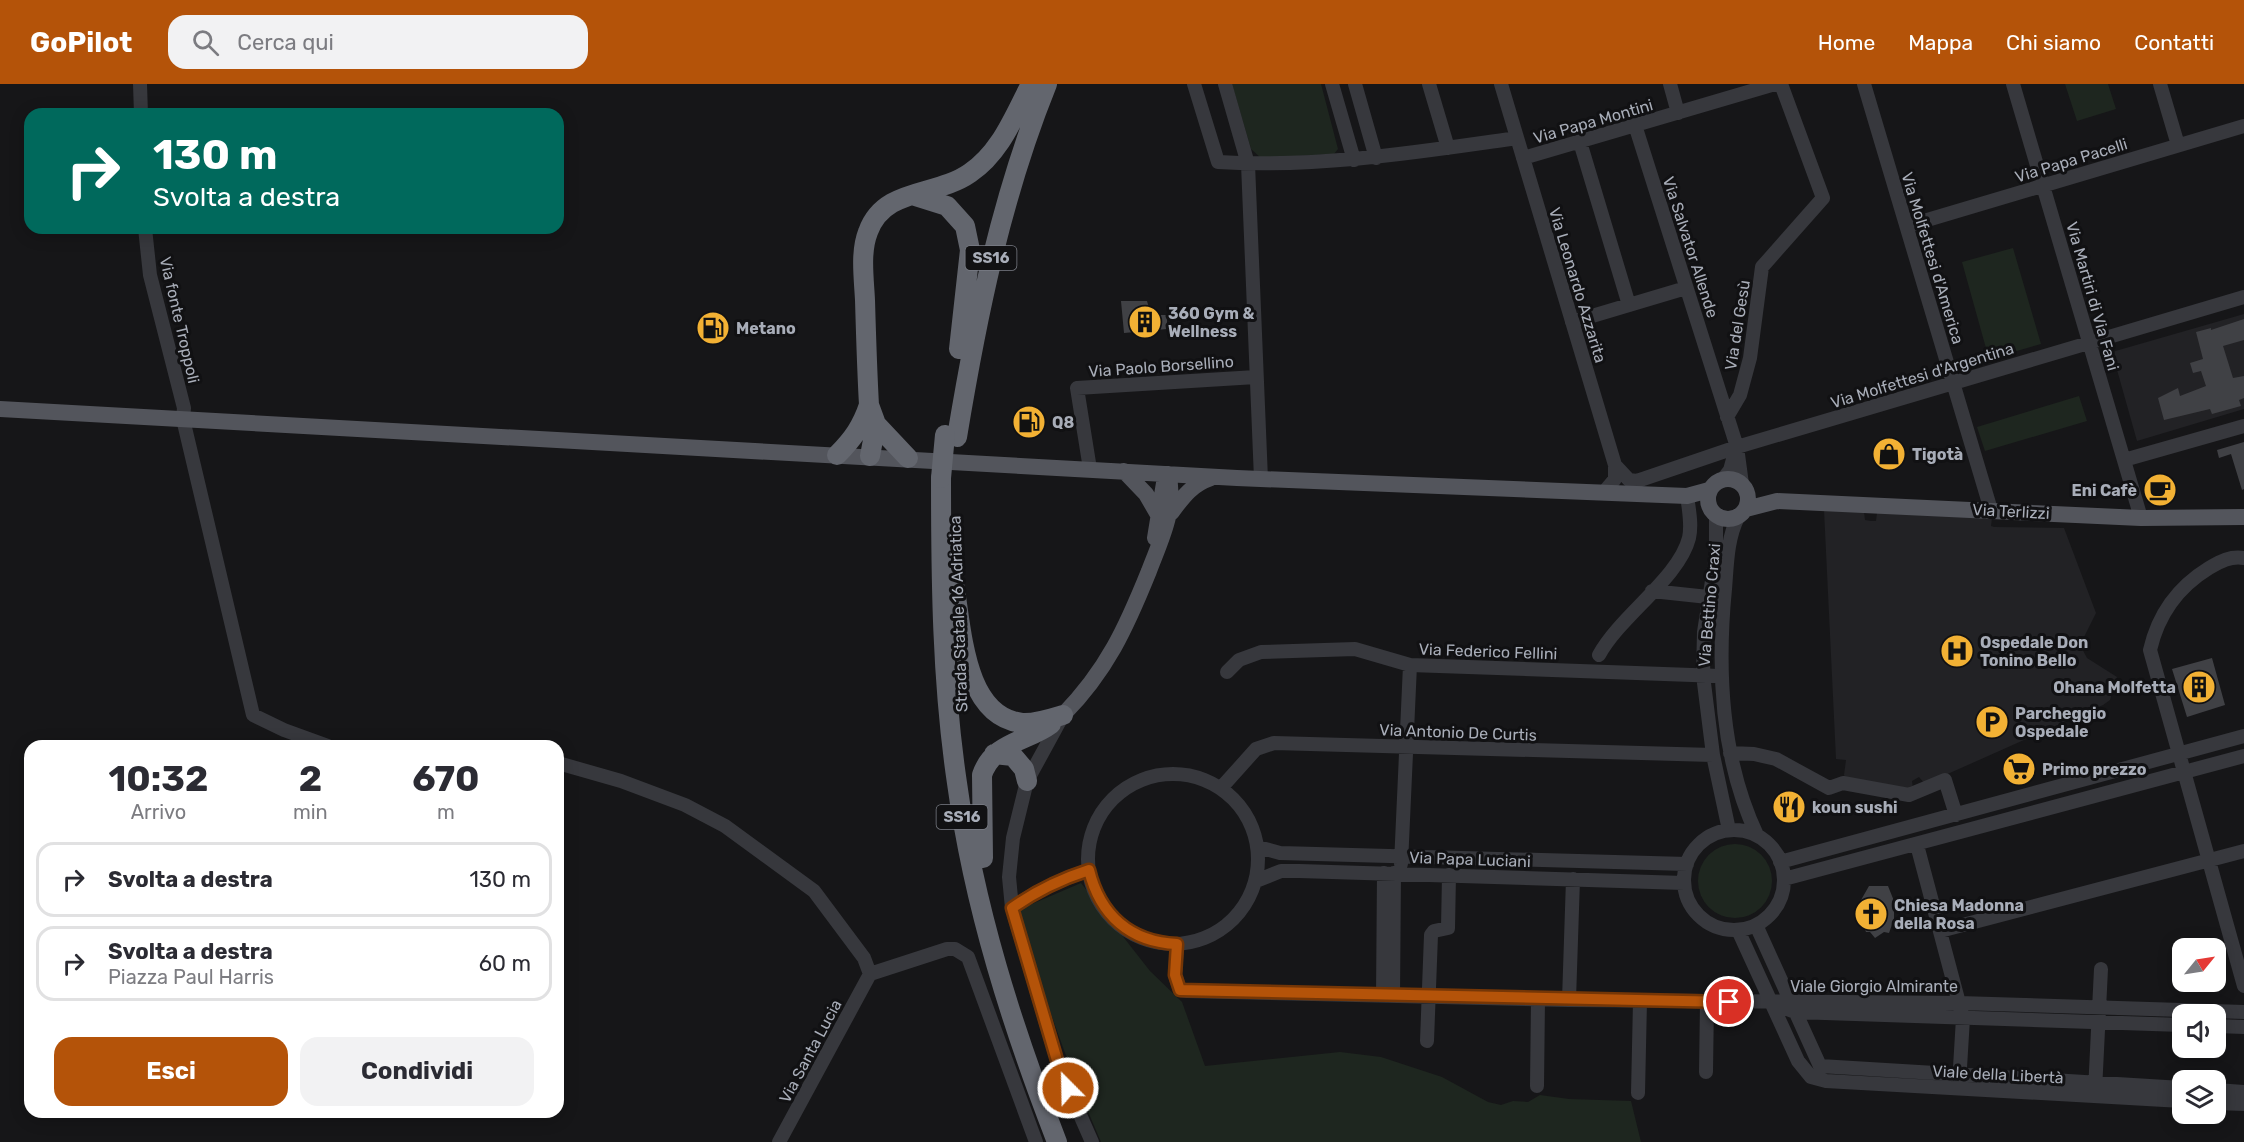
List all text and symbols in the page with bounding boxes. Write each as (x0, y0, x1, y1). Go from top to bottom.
search box (168, 15, 588, 69)
text: GoPilot (30, 26, 132, 59)
icon: search (189, 26, 222, 59)
text: Cerca qui (237, 29, 334, 56)
text: Home (1818, 30, 1875, 55)
text: Mappa (1908, 30, 1973, 55)
text: Chi siamo (2006, 30, 2101, 55)
text: Contatti (2134, 30, 2214, 55)
street label: Via Papa Montini (1531, 95, 1655, 148)
text: 130 m (153, 130, 278, 180)
icon: right (54, 132, 132, 210)
street label: Via Papa Pacelli (2013, 134, 2130, 187)
street label: Via Molfettesi d'America (1897, 170, 1968, 346)
street label: Via Salvator Allende (1659, 174, 1722, 320)
text: Svolta a destra (153, 181, 340, 213)
street label: Via Leonardo Azzarita (1545, 205, 1610, 365)
street label: Via Martiri di Via Fani (2062, 220, 2123, 373)
road number: SS16 (966, 246, 1016, 270)
street label: Via fonte Troppoli (156, 255, 203, 385)
street label: Via del Gesù (1721, 279, 1754, 372)
building icon: 360 Gym & Wellness (1127, 304, 1163, 340)
place label: 360 Gym & Wellness (1168, 304, 1254, 341)
fuel station icon: Metano (695, 310, 731, 346)
place label: Metano (736, 319, 796, 338)
street label: Via Molfettesi d'Argentina (1828, 339, 2016, 412)
street label: Via Paolo Borsellino (1088, 352, 1234, 381)
fuel station icon: Q8 (1011, 404, 1047, 440)
place label: Q8 (1052, 413, 1074, 432)
shop icon: Tigotà (1871, 436, 1907, 472)
place label: Tigotà (1912, 445, 1963, 464)
cafe icon: Eni Cafè (2142, 472, 2178, 508)
place label: Eni Cafè (2071, 481, 2137, 500)
street label: Via Terlizzi (1972, 500, 2050, 523)
street label: Strada Statale 16 Adriatica (946, 515, 971, 713)
street label: Via Bettino Craxi (1695, 543, 1724, 668)
hospital icon: Ospedale Don Tonino Bello (1939, 633, 1975, 669)
place label: Ospedale Don Tonino Bello (1980, 633, 2088, 670)
street label: Via Federico Fellini (1418, 640, 1558, 663)
building icon: Ohana Molfetta (2181, 669, 2217, 705)
place label: Ohana Molfetta (2053, 678, 2176, 697)
parking icon: Parcheggio Ospedale (1974, 704, 2010, 740)
place label: Parcheggio Ospedale (2015, 704, 2106, 741)
street label: Via Antonio De Curtis (1379, 720, 1537, 745)
supermarket icon: Primo prezzo (2001, 751, 2037, 787)
text: 10:32 (108, 757, 208, 800)
text: 2 (299, 757, 322, 800)
text: 670 (412, 757, 480, 800)
place label: Primo prezzo (2042, 760, 2147, 779)
restaurant icon: koun sushi (1771, 789, 1807, 825)
place label: koun sushi (1812, 798, 1898, 817)
text: Arrivo (131, 800, 186, 824)
text: min (293, 800, 328, 824)
text: m (437, 800, 455, 824)
road number: SS16 (936, 805, 988, 829)
street label: Via Papa Luciani (1409, 848, 1531, 871)
icon: right (57, 863, 90, 896)
text: Svolta a destra (108, 866, 273, 893)
text: 130 m (469, 866, 531, 893)
church icon: Chiesa Madonna della Rosa (1853, 896, 1889, 932)
place label: Chiesa Madonna della Rosa (1894, 896, 2024, 933)
text: Svolta a destra (108, 938, 273, 965)
north arrow (2172, 938, 2226, 992)
map controls (2172, 938, 2226, 1124)
icon: right (57, 947, 90, 980)
text: 60 m (479, 950, 531, 977)
text: Piazza Paul Harris (108, 965, 274, 989)
pin (1703, 976, 1754, 1027)
street label: Viale Giorgio Almirante (1790, 977, 1958, 996)
icon: arrive (1712, 985, 1745, 1018)
street label: Via Santa Lucia (775, 996, 846, 1106)
button: sound (2172, 1004, 2226, 1058)
button: Esci (54, 1037, 288, 1106)
button: Condividi (300, 1037, 534, 1106)
position arrow (1036, 1056, 1100, 1120)
street label: Viale della Libertà (1932, 1062, 2064, 1087)
button: layers (2172, 1070, 2226, 1124)

